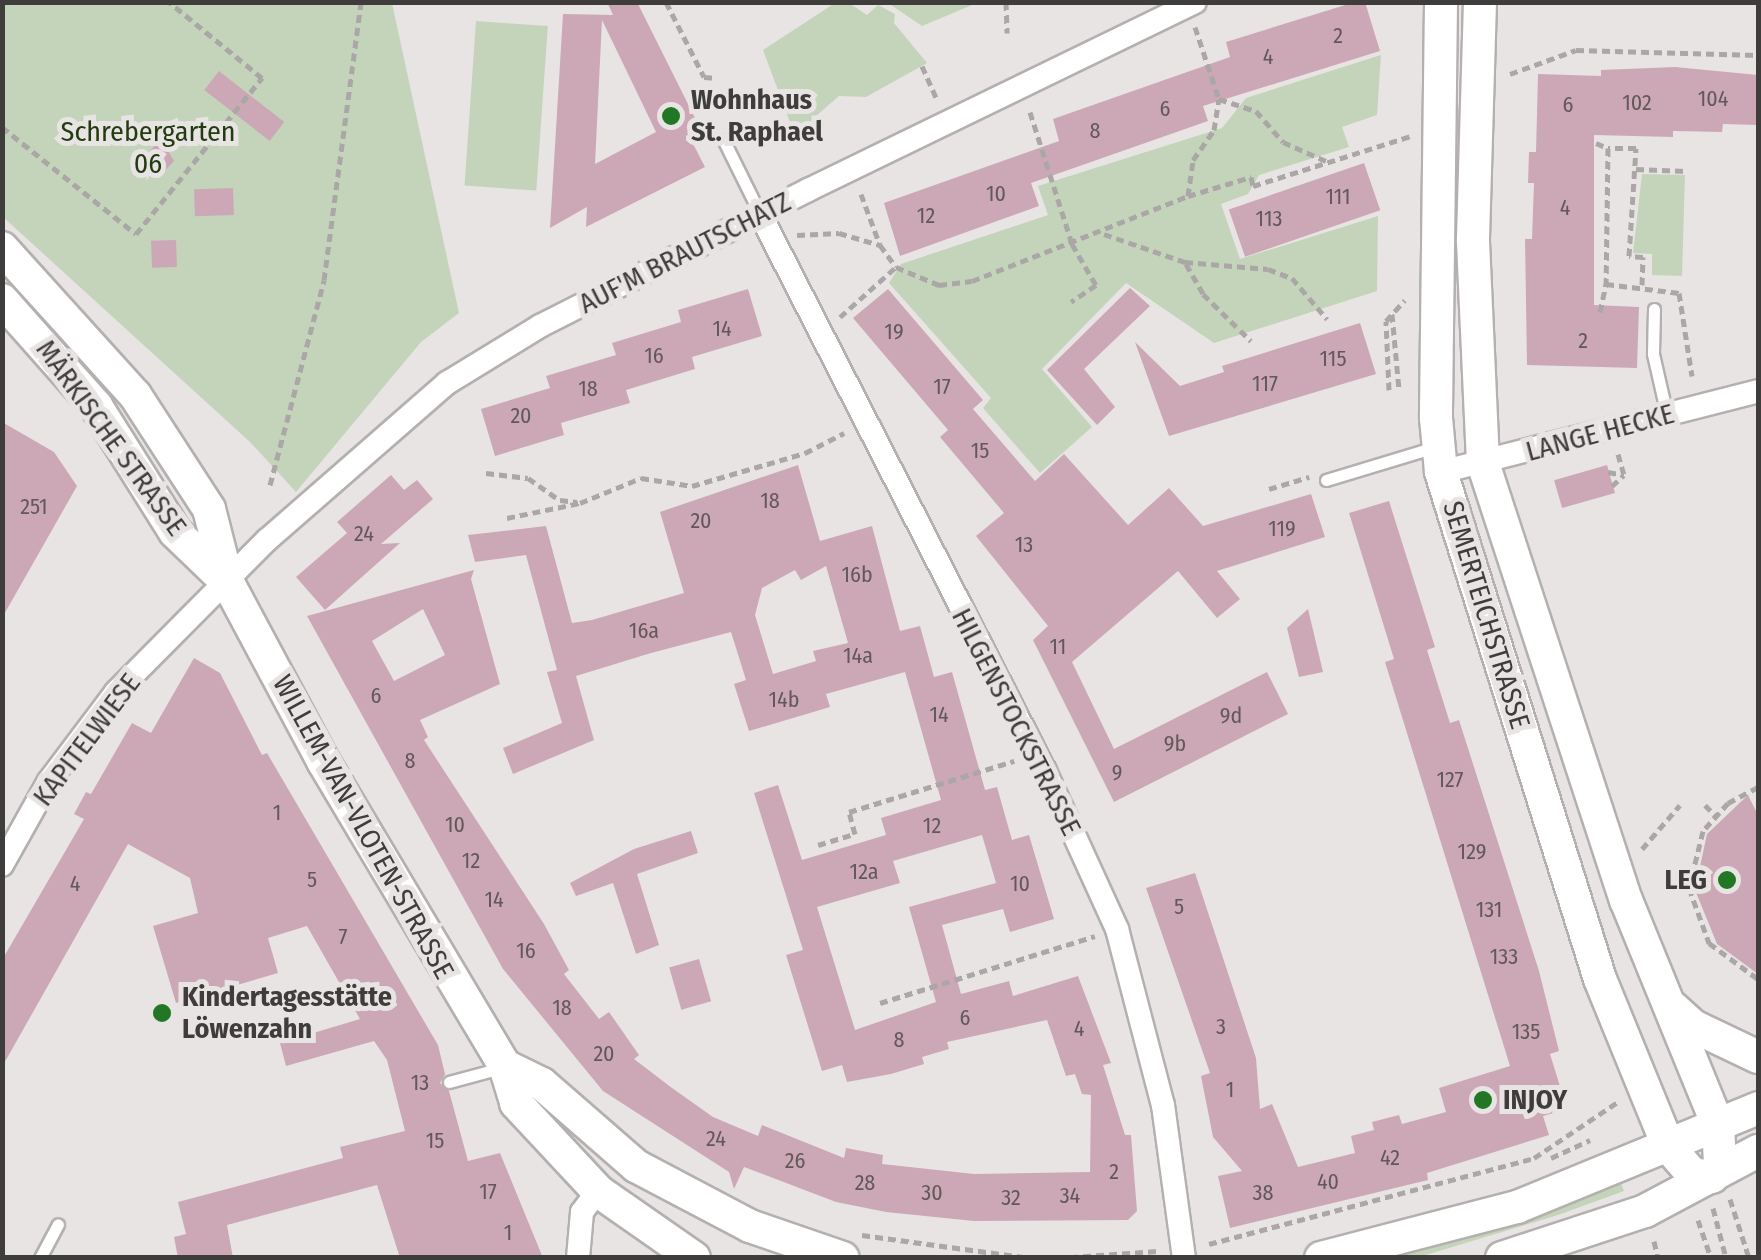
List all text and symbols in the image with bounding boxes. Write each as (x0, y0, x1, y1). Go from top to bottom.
house number: 2 (1333, 23, 1343, 49)
house number: 4 (1263, 44, 1273, 70)
place label: Wohnhaus St. Raphael (691, 83, 823, 149)
house number: 104 (1698, 86, 1728, 112)
house number: 102 (1622, 90, 1652, 116)
house number: 6 (1563, 92, 1573, 118)
house number: 6 (1160, 96, 1170, 122)
marker: Wohnhaus St. Raphael (660, 105, 682, 127)
park label: Schrebergarten 06 (61, 115, 235, 181)
house number: 8 (1090, 118, 1100, 144)
house number: 10 (986, 181, 1006, 207)
house number: 111 (1325, 184, 1351, 210)
street label: AUF'M BRAUTSCHATZ (573, 185, 797, 321)
house number: 4 (1560, 195, 1570, 221)
house number: 12 (917, 203, 935, 229)
house number: 113 (1256, 206, 1282, 232)
house number: 14 (712, 316, 732, 342)
house number: 19 (884, 319, 904, 345)
house number: 2 (1578, 328, 1588, 354)
street label: MÄRKISCHE STRASSE (29, 334, 193, 542)
house number: 16 (644, 343, 664, 369)
house number: 115 (1320, 346, 1346, 372)
house number: 117 (1252, 371, 1278, 397)
house number: 17 (933, 374, 951, 400)
house number: 18 (578, 376, 598, 402)
street label: LANGE HECKE (1522, 397, 1678, 469)
house number: 20 (510, 403, 532, 429)
house number: 15 (971, 438, 989, 464)
house number: 18 (760, 488, 780, 514)
house number: 251 (20, 494, 48, 520)
street label: SEMERTEICHSTRASSE (1435, 497, 1537, 733)
house number: 20 (690, 508, 712, 534)
house number: 119 (1268, 516, 1296, 542)
house number: 24 (354, 521, 374, 547)
house number: 13 (1015, 532, 1033, 558)
house number: 16b (841, 562, 873, 588)
street label: HILGENSTOCKSTRASSE (944, 603, 1088, 841)
house number: 16a (629, 618, 659, 644)
house number: 11 (1050, 634, 1066, 660)
house number: 14a (843, 643, 873, 669)
street label: KAPITELWIESE (26, 667, 148, 813)
street label: WILLEM-VAN-VLOTEN-STRASSE (265, 669, 461, 985)
house number: 6 (371, 683, 381, 709)
house number: 14b (769, 687, 799, 713)
house number: 14 (929, 702, 949, 728)
house number: 9d (1220, 703, 1242, 729)
house number: 9b (1164, 731, 1186, 757)
house number: 8 (405, 748, 415, 774)
house number: 9 (1112, 760, 1122, 786)
house number: 127 (1436, 767, 1464, 793)
house number: 1 (273, 800, 281, 826)
house number: 10 (445, 812, 465, 838)
house number: 12 (923, 813, 941, 839)
house number: 129 (1458, 839, 1486, 865)
house number: 12 (462, 848, 480, 874)
house number: 12a (850, 859, 878, 885)
place label: LEG (1665, 863, 1707, 897)
house number: 5 (307, 867, 317, 893)
marker: LEG (1716, 869, 1738, 891)
house number: 4 (70, 871, 80, 897)
house number: 10 (1010, 871, 1030, 897)
house number: 14 (484, 887, 504, 913)
house number: 5 (1174, 894, 1184, 920)
house number: 131 (1476, 897, 1502, 923)
house number: 7 (339, 924, 347, 950)
house number: 16 (516, 938, 536, 964)
house number: 133 (1490, 944, 1518, 970)
place label: Kindertagesstätte Löwenzahn (182, 980, 392, 1046)
house number: 18 (552, 995, 572, 1021)
marker: Kindertagesstätte Löwenzahn (151, 1002, 173, 1024)
house number: 6 (960, 1005, 970, 1031)
house number: 3 (1216, 1014, 1226, 1040)
house number: 4 (1074, 1016, 1084, 1042)
house number: 135 (1512, 1019, 1540, 1045)
house number: 8 (894, 1027, 904, 1053)
house number: 20 (593, 1041, 615, 1067)
house number: 13 (411, 1070, 429, 1096)
house number: 1 (1226, 1077, 1234, 1103)
place label: INJOY (1503, 1083, 1567, 1117)
marker: INJOY (1472, 1089, 1494, 1111)
house number: 24 (706, 1126, 726, 1152)
house number: 15 (426, 1128, 444, 1154)
house number: 42 (1380, 1145, 1400, 1171)
house number: 26 (785, 1148, 805, 1174)
house number: 2 (1109, 1159, 1119, 1185)
house number: 40 (1317, 1169, 1339, 1195)
house number: 28 (855, 1170, 875, 1196)
house number: 17 (479, 1179, 497, 1205)
house number: 30 (921, 1180, 943, 1206)
house number: 38 (1253, 1180, 1273, 1206)
house number: 34 (1060, 1183, 1080, 1209)
house number: 32 (1001, 1185, 1021, 1211)
house number: 1 (504, 1220, 512, 1246)

